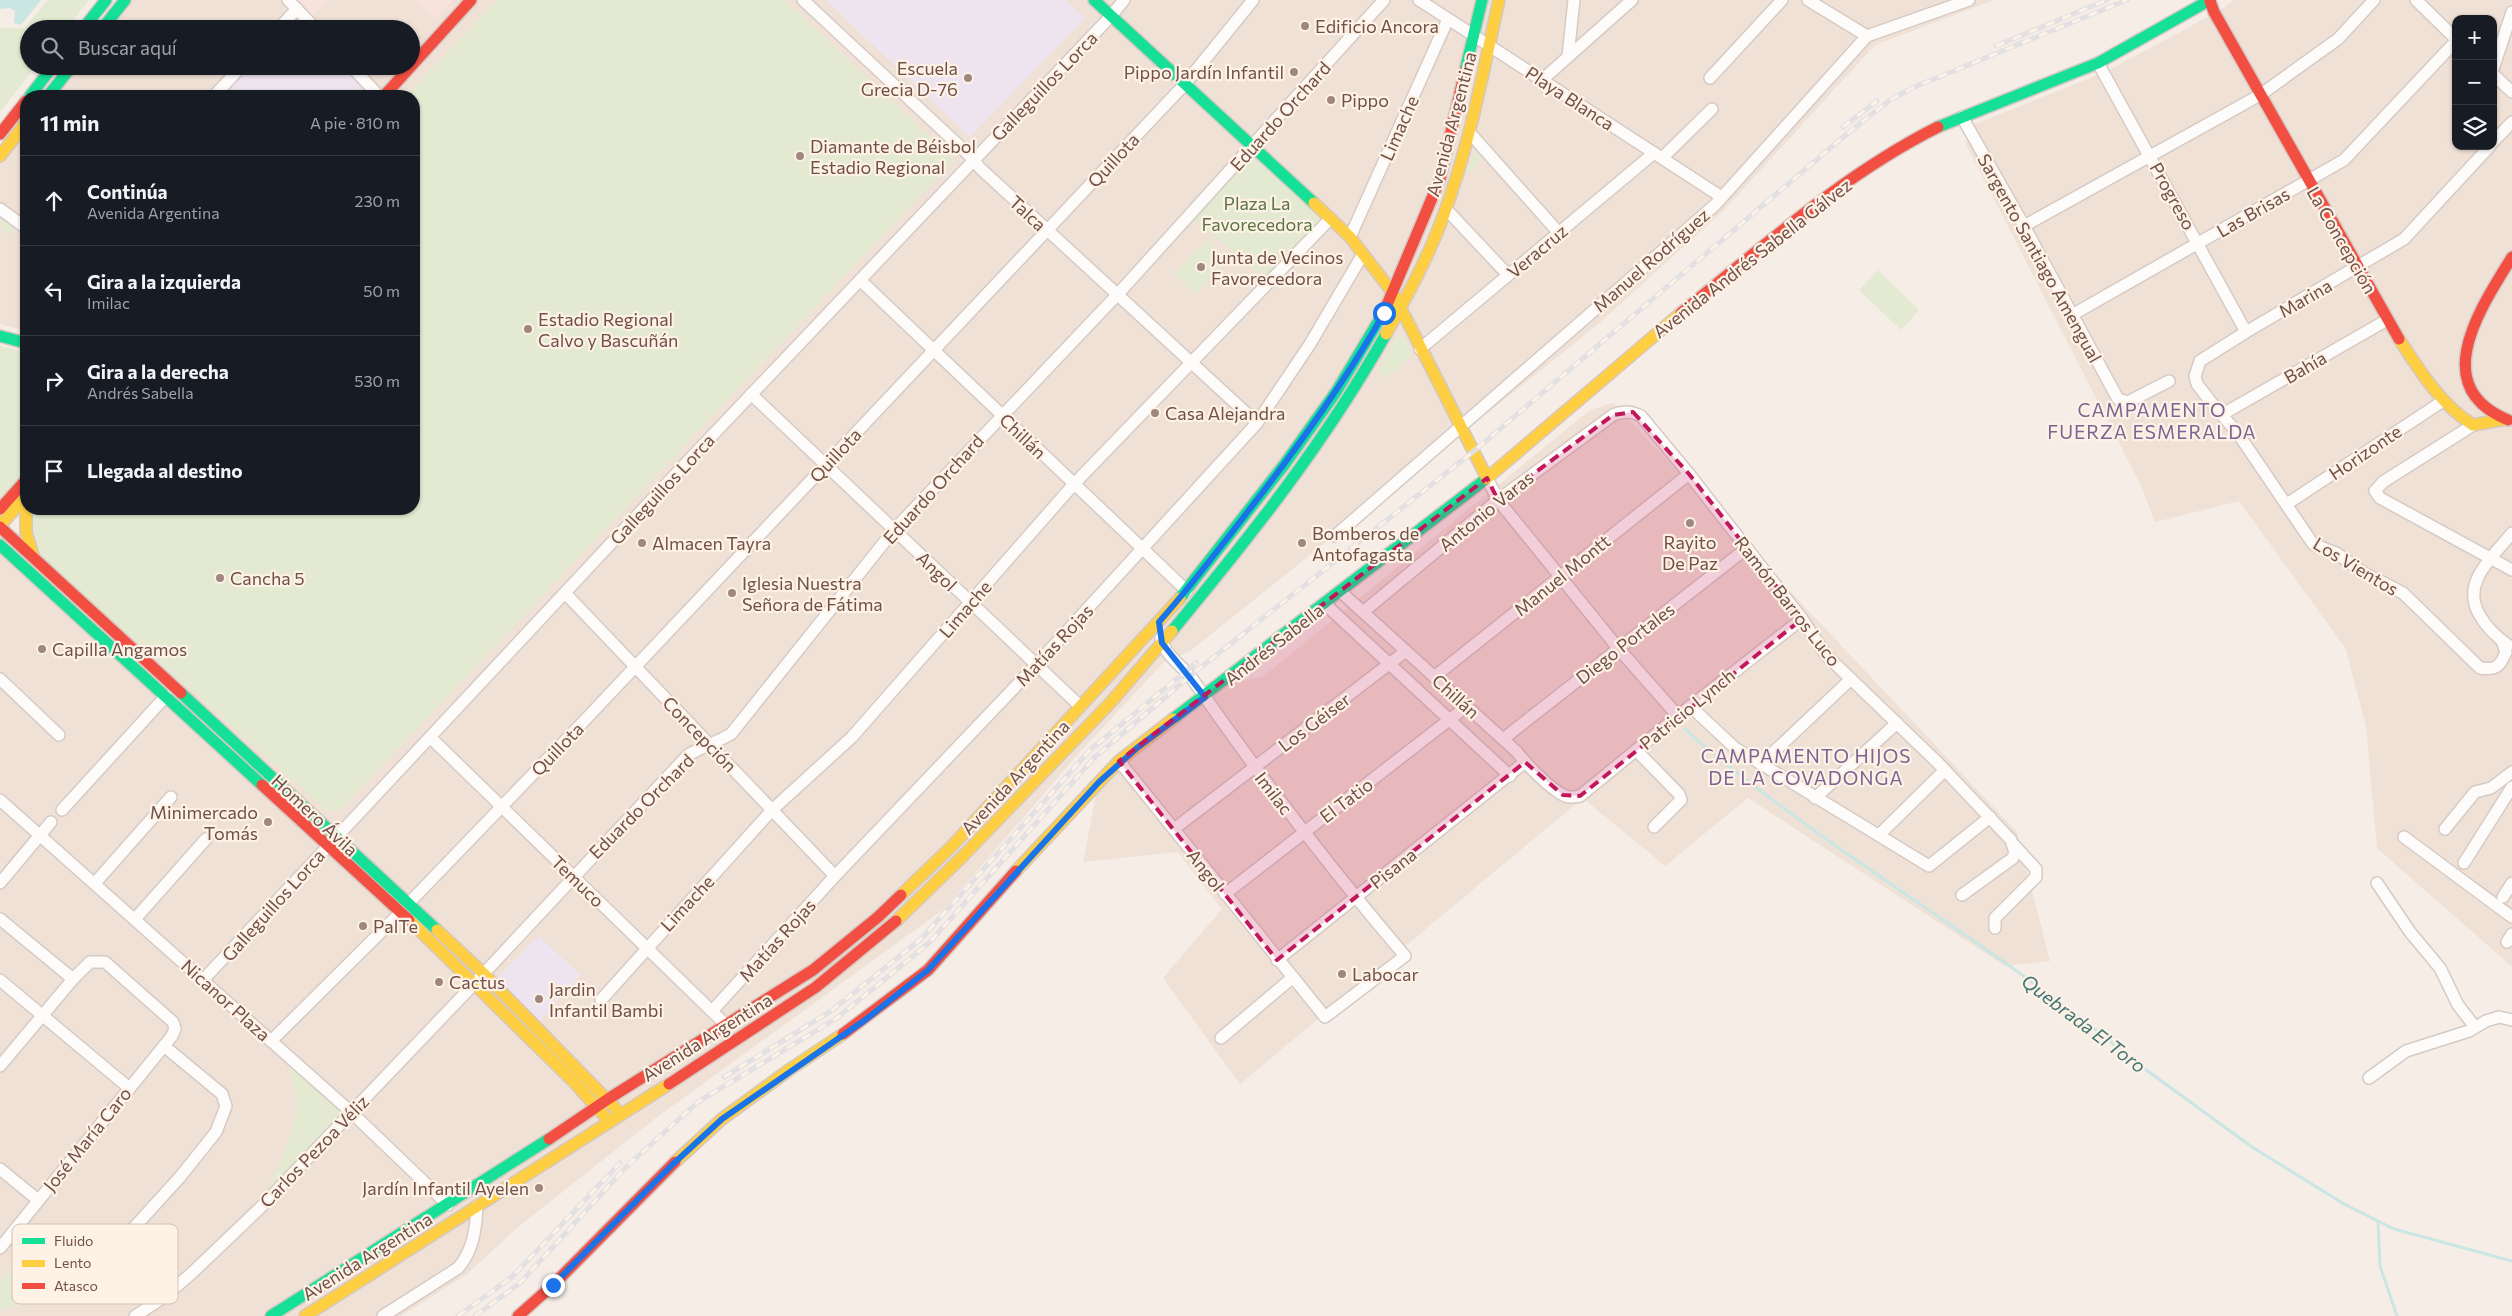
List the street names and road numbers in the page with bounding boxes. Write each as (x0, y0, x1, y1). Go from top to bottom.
street label: Galleguillos Lorca (986, 27, 1102, 145)
street label: Avenida Argentina (1421, 49, 1481, 199)
street label: Eduardo Orchard (1225, 57, 1335, 175)
street label: Playa Blanca (1522, 61, 1618, 135)
street label: Limache (1375, 92, 1423, 164)
street label: Quillota (1082, 128, 1144, 192)
street label: Sargento Santiago Amengual (1973, 150, 2107, 366)
street label: Progreso (2145, 158, 2201, 234)
street label: Avenida Andrés Sabella Gálvez (1648, 174, 1856, 342)
street label: Las Brisas (2213, 182, 2293, 242)
street label: La Concepción (2302, 182, 2382, 298)
street label: Talca (1005, 191, 1051, 235)
street label: Manuel Rodríguez (1588, 203, 1714, 317)
street label: Veracruz (1502, 219, 1572, 283)
street label: Marina (2274, 274, 2336, 322)
street label: Bahía (2280, 346, 2330, 388)
street label: Chillán (995, 409, 1051, 463)
street label: Horizonte (2325, 420, 2405, 484)
street label: Quillota (804, 423, 866, 487)
street label: Galleguillos Lorca (605, 429, 719, 549)
street label: Eduardo Orchard (878, 430, 988, 548)
street label: Antonio Varas (1434, 466, 1538, 556)
street label: Manuel Montt (1509, 530, 1615, 620)
street label: Ramón Barros Luco (1730, 532, 1846, 670)
street label: Los Vientos (2309, 532, 2403, 600)
street label: Angol (912, 547, 962, 595)
street label: Limache (934, 576, 996, 642)
street label: Andrés Sabella (1220, 598, 1328, 690)
street label: Diego Portales (1571, 598, 1679, 688)
street label: Matías Rojas (1011, 599, 1097, 691)
street label: Patricio Lynch (1635, 664, 1739, 754)
street label: Chillán (1428, 669, 1484, 723)
street label: Los Géiser (1274, 688, 1354, 756)
street label: Concepción (658, 691, 742, 777)
street label: Avenida Argentina (956, 715, 1074, 839)
street label: Quillota (526, 718, 588, 780)
street label: Eduardo Orchard (584, 749, 698, 863)
street label: Imilac (1250, 767, 1298, 819)
street label: Homero Ávila (267, 769, 363, 861)
street label: El Tatio (1315, 773, 1377, 827)
street label: Pisana (1365, 843, 1421, 893)
street label: Galleguillos Lorca (217, 844, 329, 966)
street label: Angol (1183, 844, 1229, 896)
street label: Temuco (547, 850, 609, 912)
street label: Limache (656, 870, 718, 936)
street label: Matías Rojas (734, 894, 820, 986)
street label: Nicanor Plaza (177, 954, 275, 1046)
street label: Avenida Argentina (638, 988, 776, 1086)
street label: José María Caro (38, 1083, 136, 1195)
street label: Carlos Pezoa Véliz (255, 1090, 373, 1212)
street label: Avenida Argentina (298, 1207, 436, 1305)

